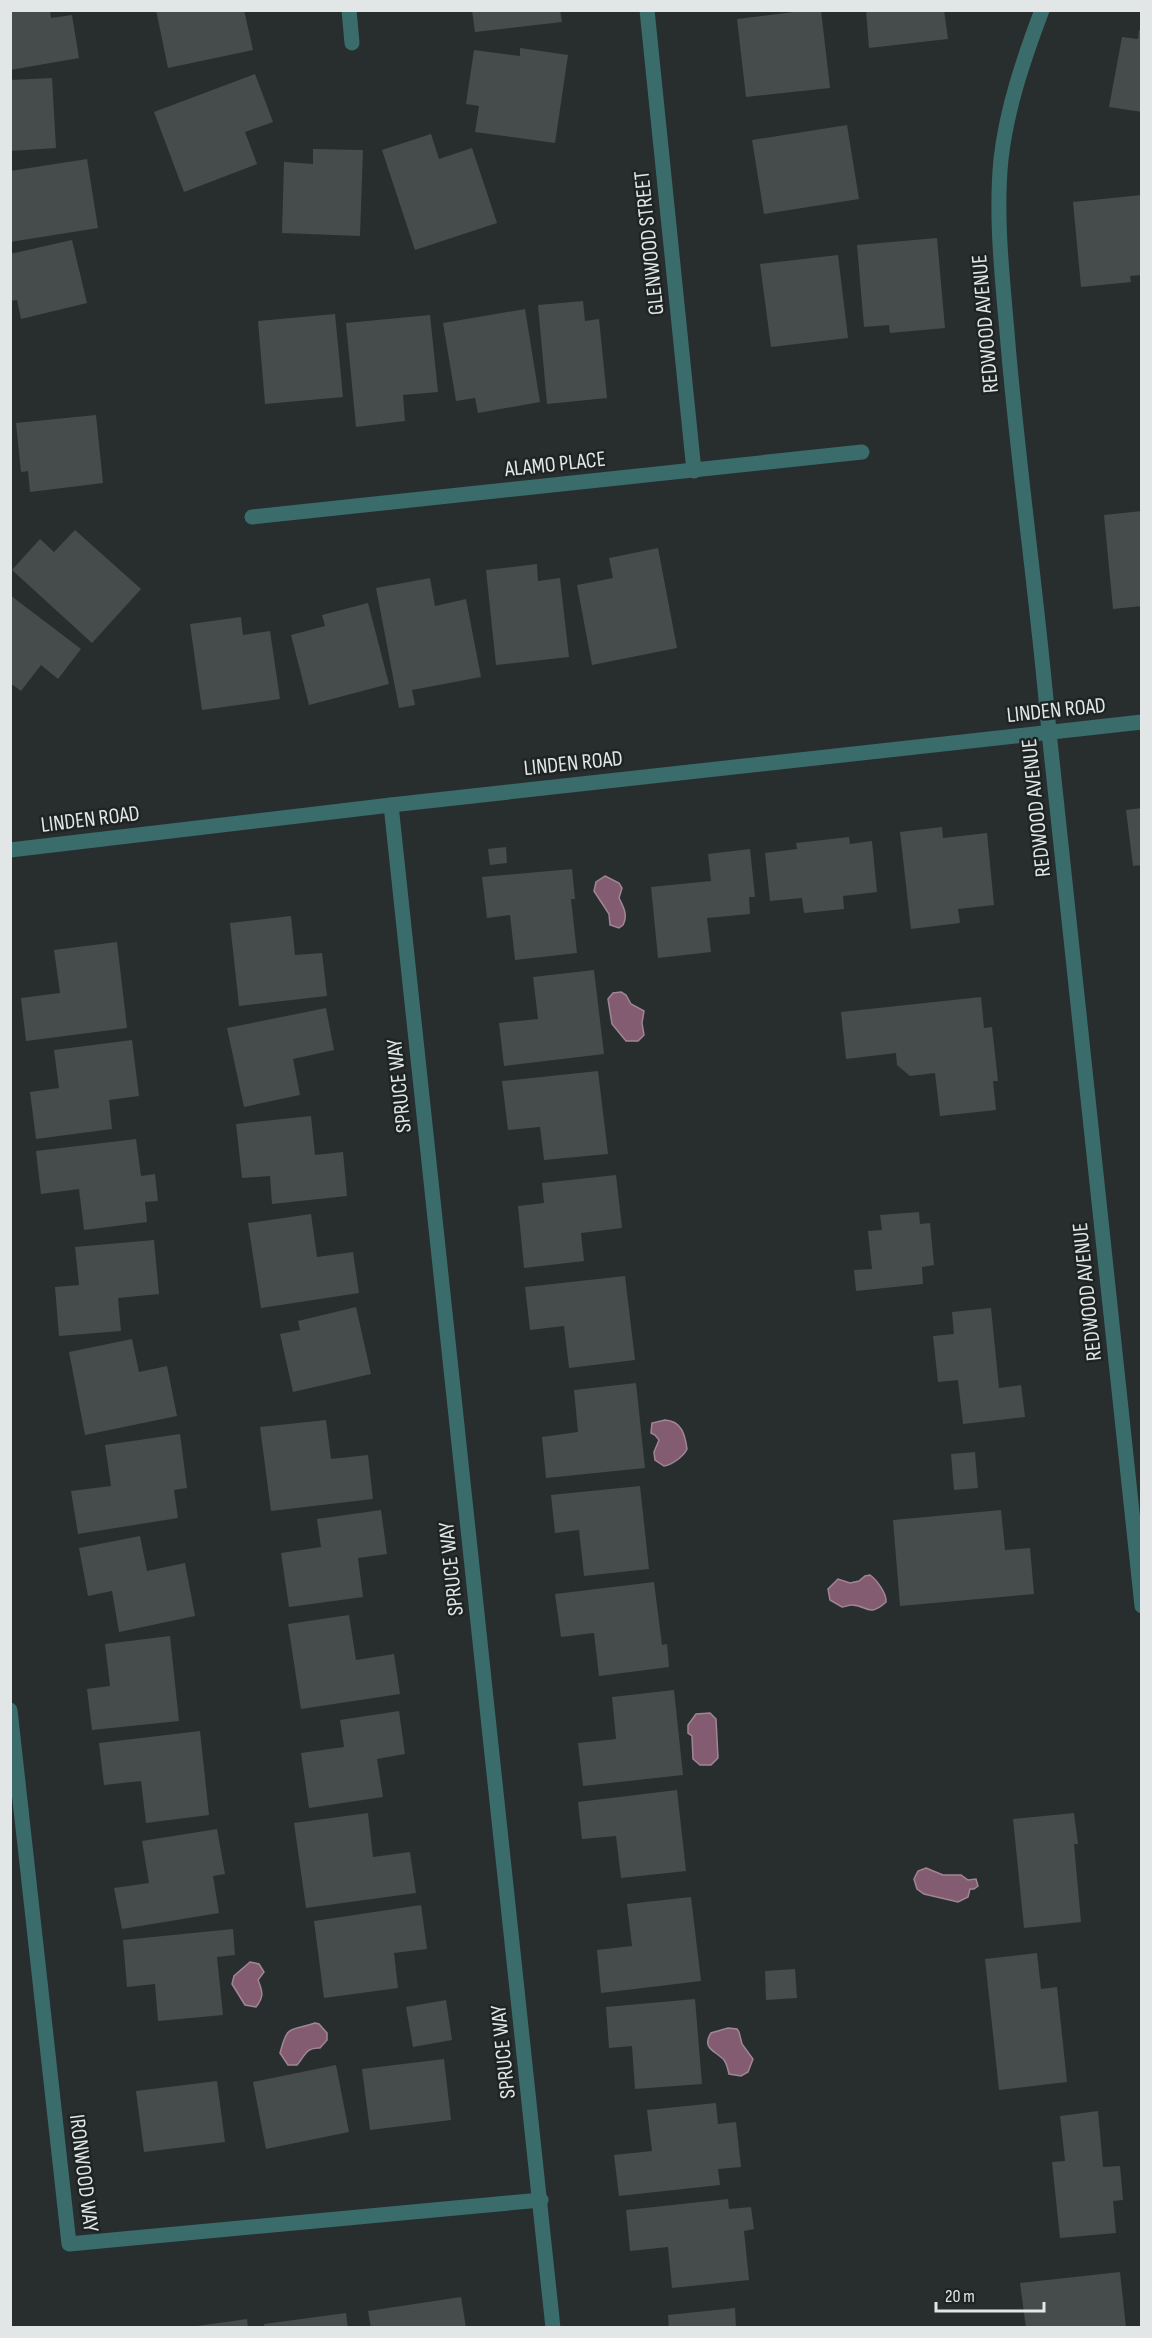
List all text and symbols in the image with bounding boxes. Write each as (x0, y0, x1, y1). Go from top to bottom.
street label: GLENWOOD STREET (628, 169, 671, 316)
street label: REDWOOD AVENUE (966, 253, 1005, 394)
street label: ALAMO PLACE (502, 446, 607, 483)
street label: LINDEN ROAD (1005, 692, 1107, 729)
street label: REDWOOD AVENUE (1016, 737, 1057, 878)
street label: LINDEN ROAD (522, 745, 624, 782)
street label: LINDEN ROAD (39, 800, 141, 839)
street label: SPRUCE WAY (381, 1038, 418, 1134)
street label: REDWOOD AVENUE (1067, 1221, 1108, 1362)
street label: SPRUCE WAY (433, 1521, 470, 1617)
street label: SPRUCE WAY (485, 2004, 522, 2100)
street label: IRONWOOD WAY (63, 2113, 104, 2233)
scale bar (936, 2275, 1044, 2313)
text: 20 m (945, 2286, 975, 2307)

